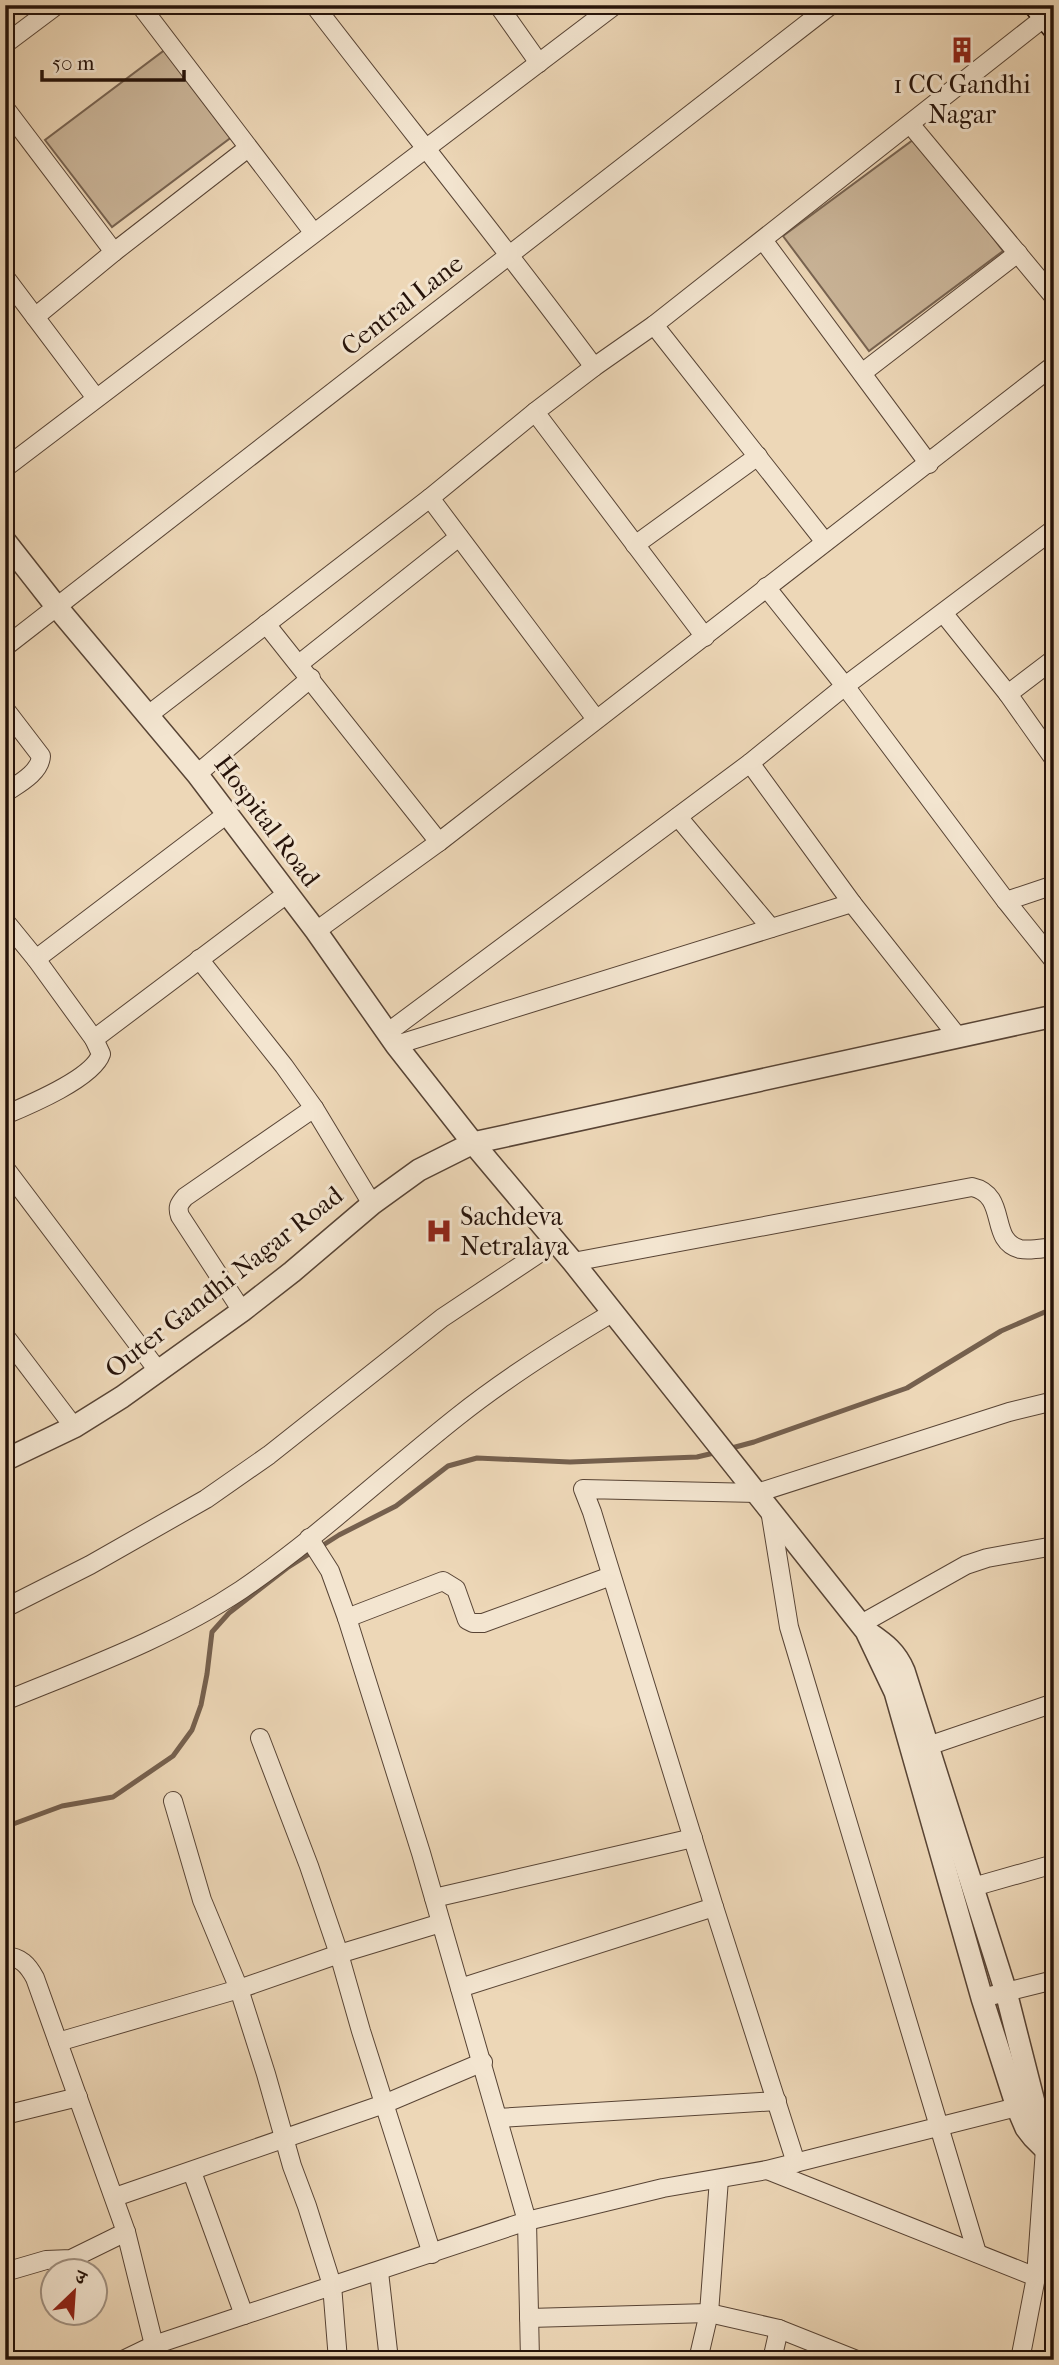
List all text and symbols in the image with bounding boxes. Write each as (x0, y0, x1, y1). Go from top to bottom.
building icon: 1 CC Gandhi Nagar (947, 35, 977, 65)
scale bar (42, 38, 184, 82)
text: 50 m (52, 51, 95, 75)
place label: 1 CC Gandhi Nagar (893, 69, 1031, 130)
street label: Central Lane (335, 248, 469, 362)
street label: Hospital Road (208, 749, 327, 893)
street label: Outer Gandhi Nagar Road (99, 1179, 350, 1384)
place label: Sachdeva Netralaya (460, 1201, 570, 1262)
hospital icon: Sachdeva Netralaya (424, 1216, 454, 1246)
north arrow (38, 2256, 108, 2326)
text: उ (70, 2265, 91, 2290)

